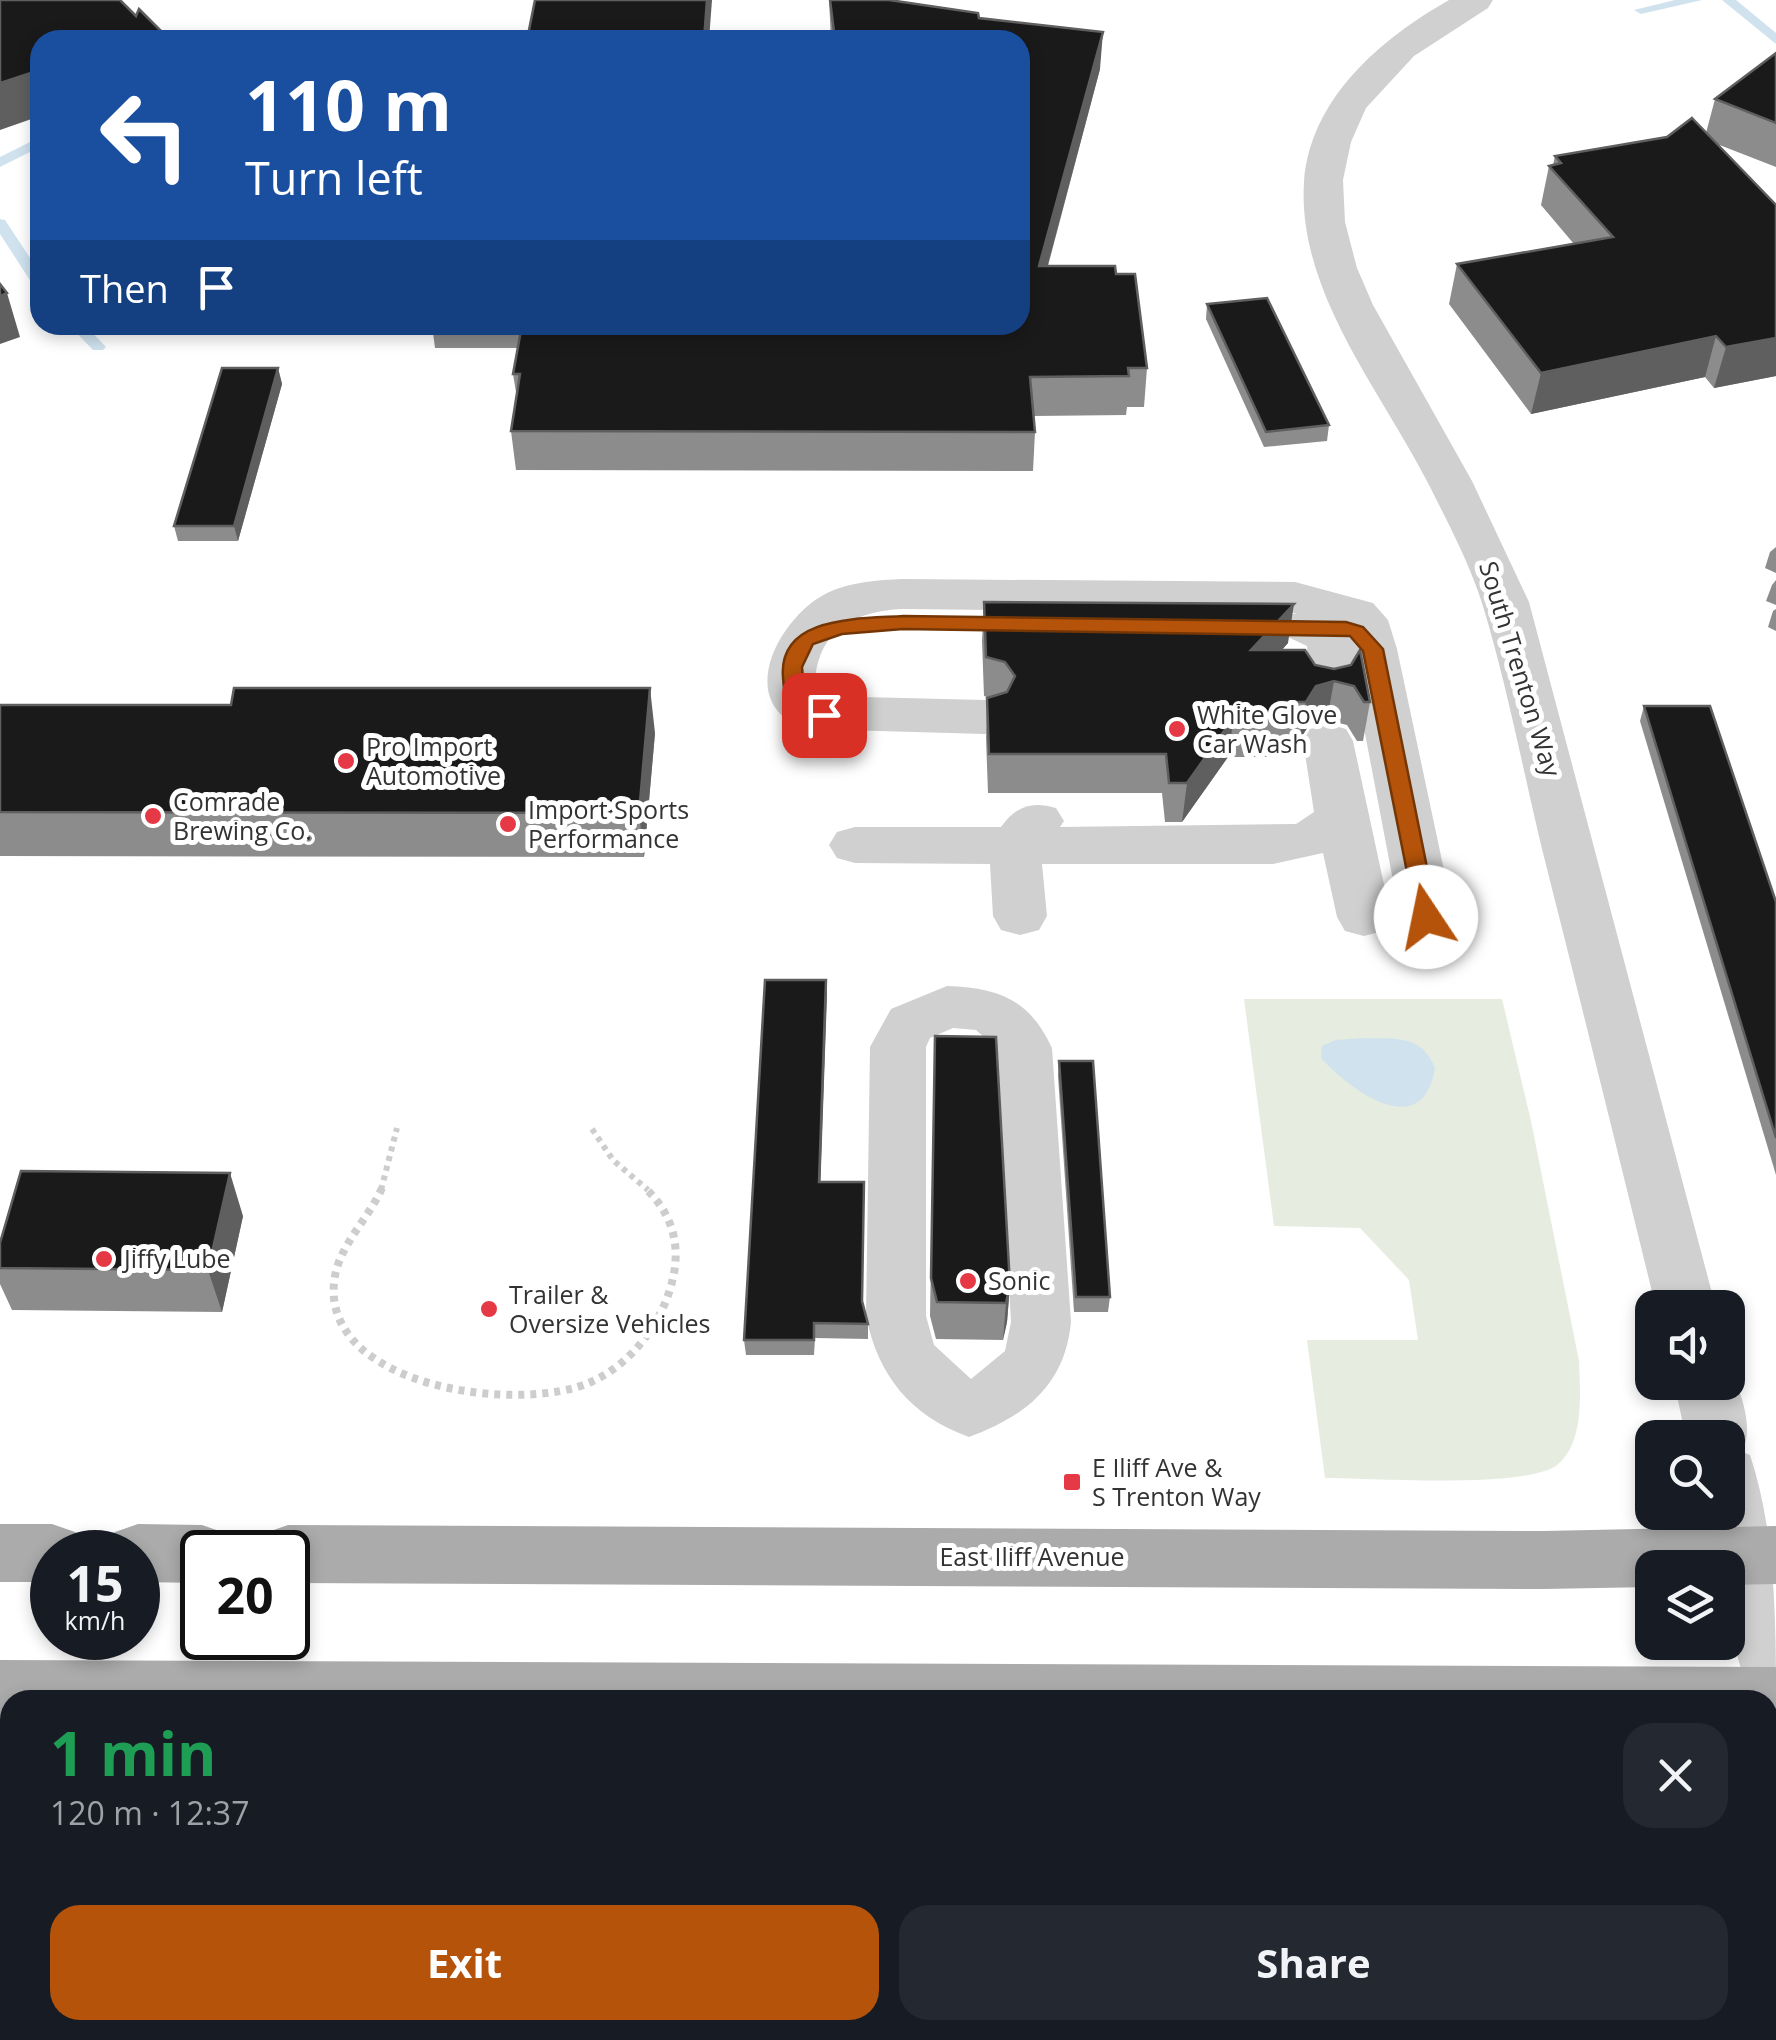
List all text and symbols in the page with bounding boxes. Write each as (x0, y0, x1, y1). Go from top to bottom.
text: 110 m (245, 56, 452, 152)
icon: left (80, 70, 210, 200)
text: Turn left (245, 147, 423, 208)
icon: arrive (189, 260, 244, 315)
text: Then (80, 262, 169, 314)
street label: South Trenton Way (1472, 557, 1570, 781)
pin (782, 673, 867, 758)
icon: arrive (797, 688, 852, 743)
place label: White Glove Car Wash (1197, 697, 1337, 760)
marker: White Glove Car Wash (1166, 718, 1188, 740)
place label: Pro Import Automotive (366, 729, 501, 792)
marker: Pro Import Automotive (335, 750, 357, 772)
place label: Comrade Brewing Co. (173, 784, 312, 847)
place label: Import Sports Performance (528, 792, 689, 855)
marker: Comrade Brewing Co. (142, 805, 164, 827)
marker: Import Sports Performance (497, 813, 519, 835)
position arrow (1374, 865, 1478, 969)
place label: Jiffy Lube (122, 1241, 231, 1275)
marker: Jiffy Lube (93, 1248, 115, 1270)
place label: Sonic (988, 1263, 1050, 1297)
marker: Sonic (957, 1270, 979, 1292)
place label: Trailer & Oversize Vehicles (509, 1277, 711, 1340)
map controls (1635, 1290, 1745, 1660)
button: sound (1635, 1290, 1745, 1400)
marker: Trailer & Oversize Vehicles (478, 1298, 500, 1320)
button: search (1635, 1420, 1745, 1530)
place label: E Iliff Ave & S Trenton Way (1092, 1450, 1261, 1513)
marker: E Iliff Ave & S Trenton Way (1061, 1471, 1083, 1493)
speed limit sign: 20 (180, 1530, 310, 1660)
street label: East Iliff Avenue (939, 1539, 1125, 1573)
text: 15 (66, 1549, 124, 1617)
button: layers (1635, 1550, 1745, 1660)
text: km/h (65, 1603, 125, 1637)
text: 1 min (50, 1712, 217, 1794)
button: close (1623, 1723, 1728, 1828)
text: 120 m · 12:37 (50, 1791, 249, 1834)
button: Exit (50, 1905, 879, 2020)
button: Share (899, 1905, 1728, 2020)

